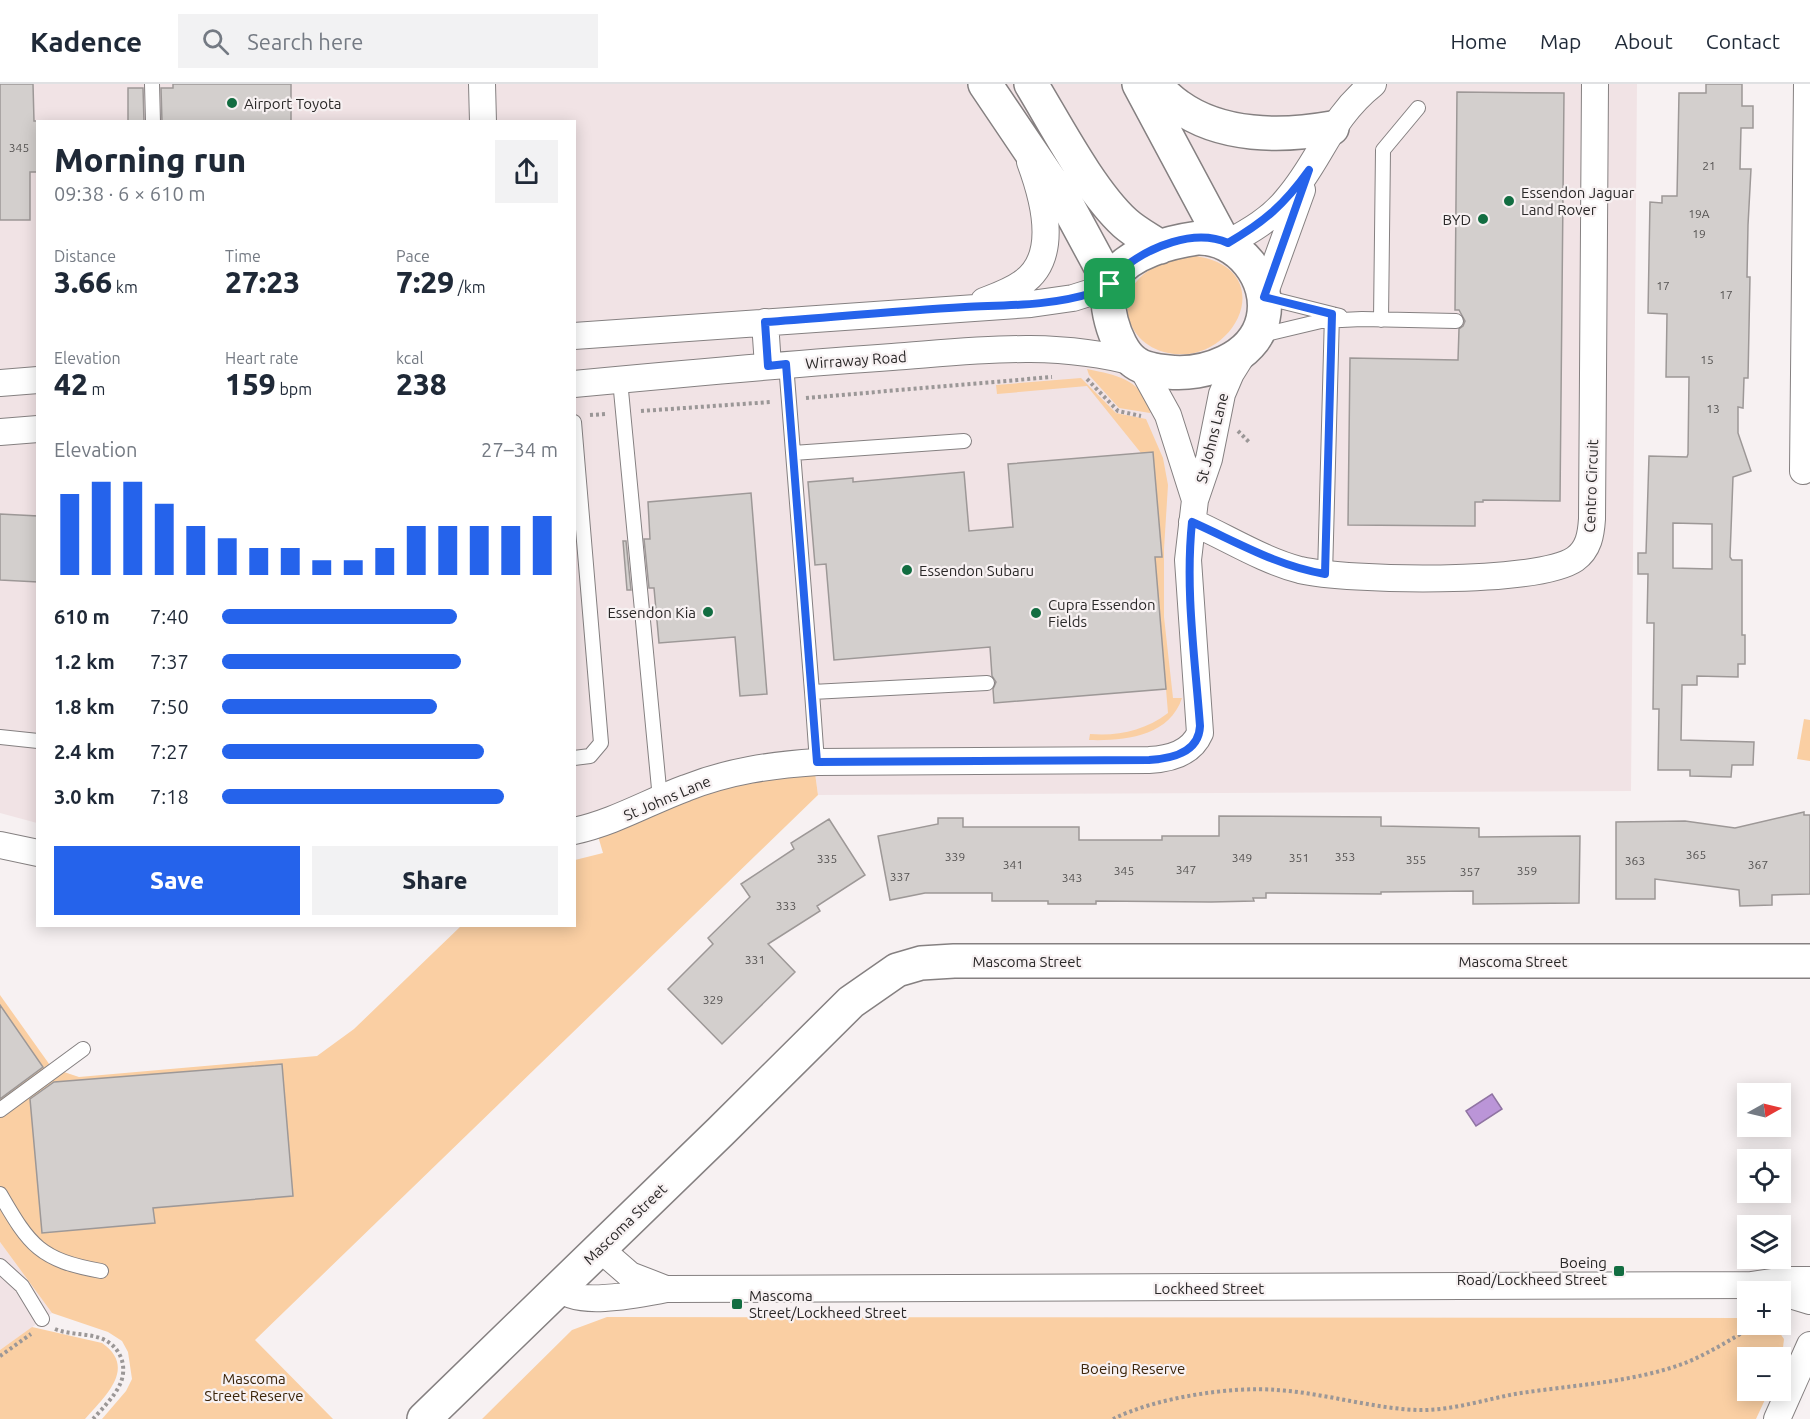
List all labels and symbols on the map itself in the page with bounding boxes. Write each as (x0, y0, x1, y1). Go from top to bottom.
place label: Airport Toyota (244, 95, 342, 112)
marker: Airport Toyota (225, 96, 239, 110)
house number: 345 (9, 141, 29, 154)
house number: 21 (1702, 159, 1716, 172)
place label: Essendon Jaguar Land Rover (1521, 184, 1635, 218)
marker: Essendon Jaguar Land Rover (1502, 194, 1516, 208)
house number: 19A (1688, 207, 1710, 220)
place label: BYD (1442, 211, 1471, 228)
marker: BYD (1476, 212, 1490, 226)
house number: 19 (1692, 227, 1706, 240)
pin (1084, 258, 1135, 309)
house number: 17 (1656, 279, 1670, 292)
house number: 17 (1719, 288, 1733, 301)
street label: Wirraway Road (805, 348, 907, 372)
house number: 15 (1700, 353, 1714, 366)
street label: St Johns Lane (1193, 391, 1231, 485)
house number: 13 (1706, 402, 1720, 415)
street label: Centro Circuit (1581, 439, 1601, 533)
place label: Essendon Subaru (919, 562, 1034, 579)
marker: Essendon Subaru (900, 563, 914, 577)
place label: Cupra Essendon Fields (1048, 596, 1156, 630)
place label: Essendon Kia (607, 604, 696, 621)
marker: Essendon Kia (701, 605, 715, 619)
marker: Cupra Essendon Fields (1029, 606, 1043, 620)
street label: St Johns Lane (621, 772, 713, 824)
house number: 365 (1686, 848, 1706, 861)
house number: 339 (945, 850, 965, 863)
house number: 353 (1335, 850, 1355, 863)
house number: 349 (1232, 851, 1252, 864)
house number: 351 (1289, 851, 1309, 864)
house number: 335 (817, 852, 837, 865)
house number: 355 (1406, 853, 1426, 866)
house number: 363 (1625, 854, 1645, 867)
house number: 341 (1003, 858, 1023, 871)
house number: 367 (1748, 858, 1768, 871)
house number: 347 (1176, 863, 1196, 876)
house number: 345 (1114, 864, 1134, 877)
house number: 359 (1517, 864, 1537, 877)
house number: 357 (1460, 865, 1480, 878)
house number: 337 (890, 870, 910, 883)
house number: 343 (1062, 871, 1082, 884)
house number: 333 (776, 899, 796, 912)
house number: 331 (745, 953, 765, 966)
street label: Mascoma Street (973, 953, 1082, 970)
street label: Mascoma Street (1459, 953, 1568, 970)
house number: 329 (703, 993, 723, 1006)
north arrow (1737, 1083, 1791, 1137)
street label: Mascoma Street (580, 1180, 670, 1268)
place label: Boeing Road/Lockheed Street (1457, 1254, 1607, 1288)
marker: Boeing Road/Lockheed Street (1612, 1264, 1626, 1278)
street label: Lockheed Street (1154, 1280, 1264, 1297)
place label: Mascoma Street/Lockheed Street (749, 1287, 907, 1321)
marker: Mascoma Street/Lockheed Street (730, 1297, 744, 1311)
park label: Boeing Reserve (1081, 1360, 1185, 1377)
park label: Mascoma Street Reserve (204, 1370, 304, 1404)

